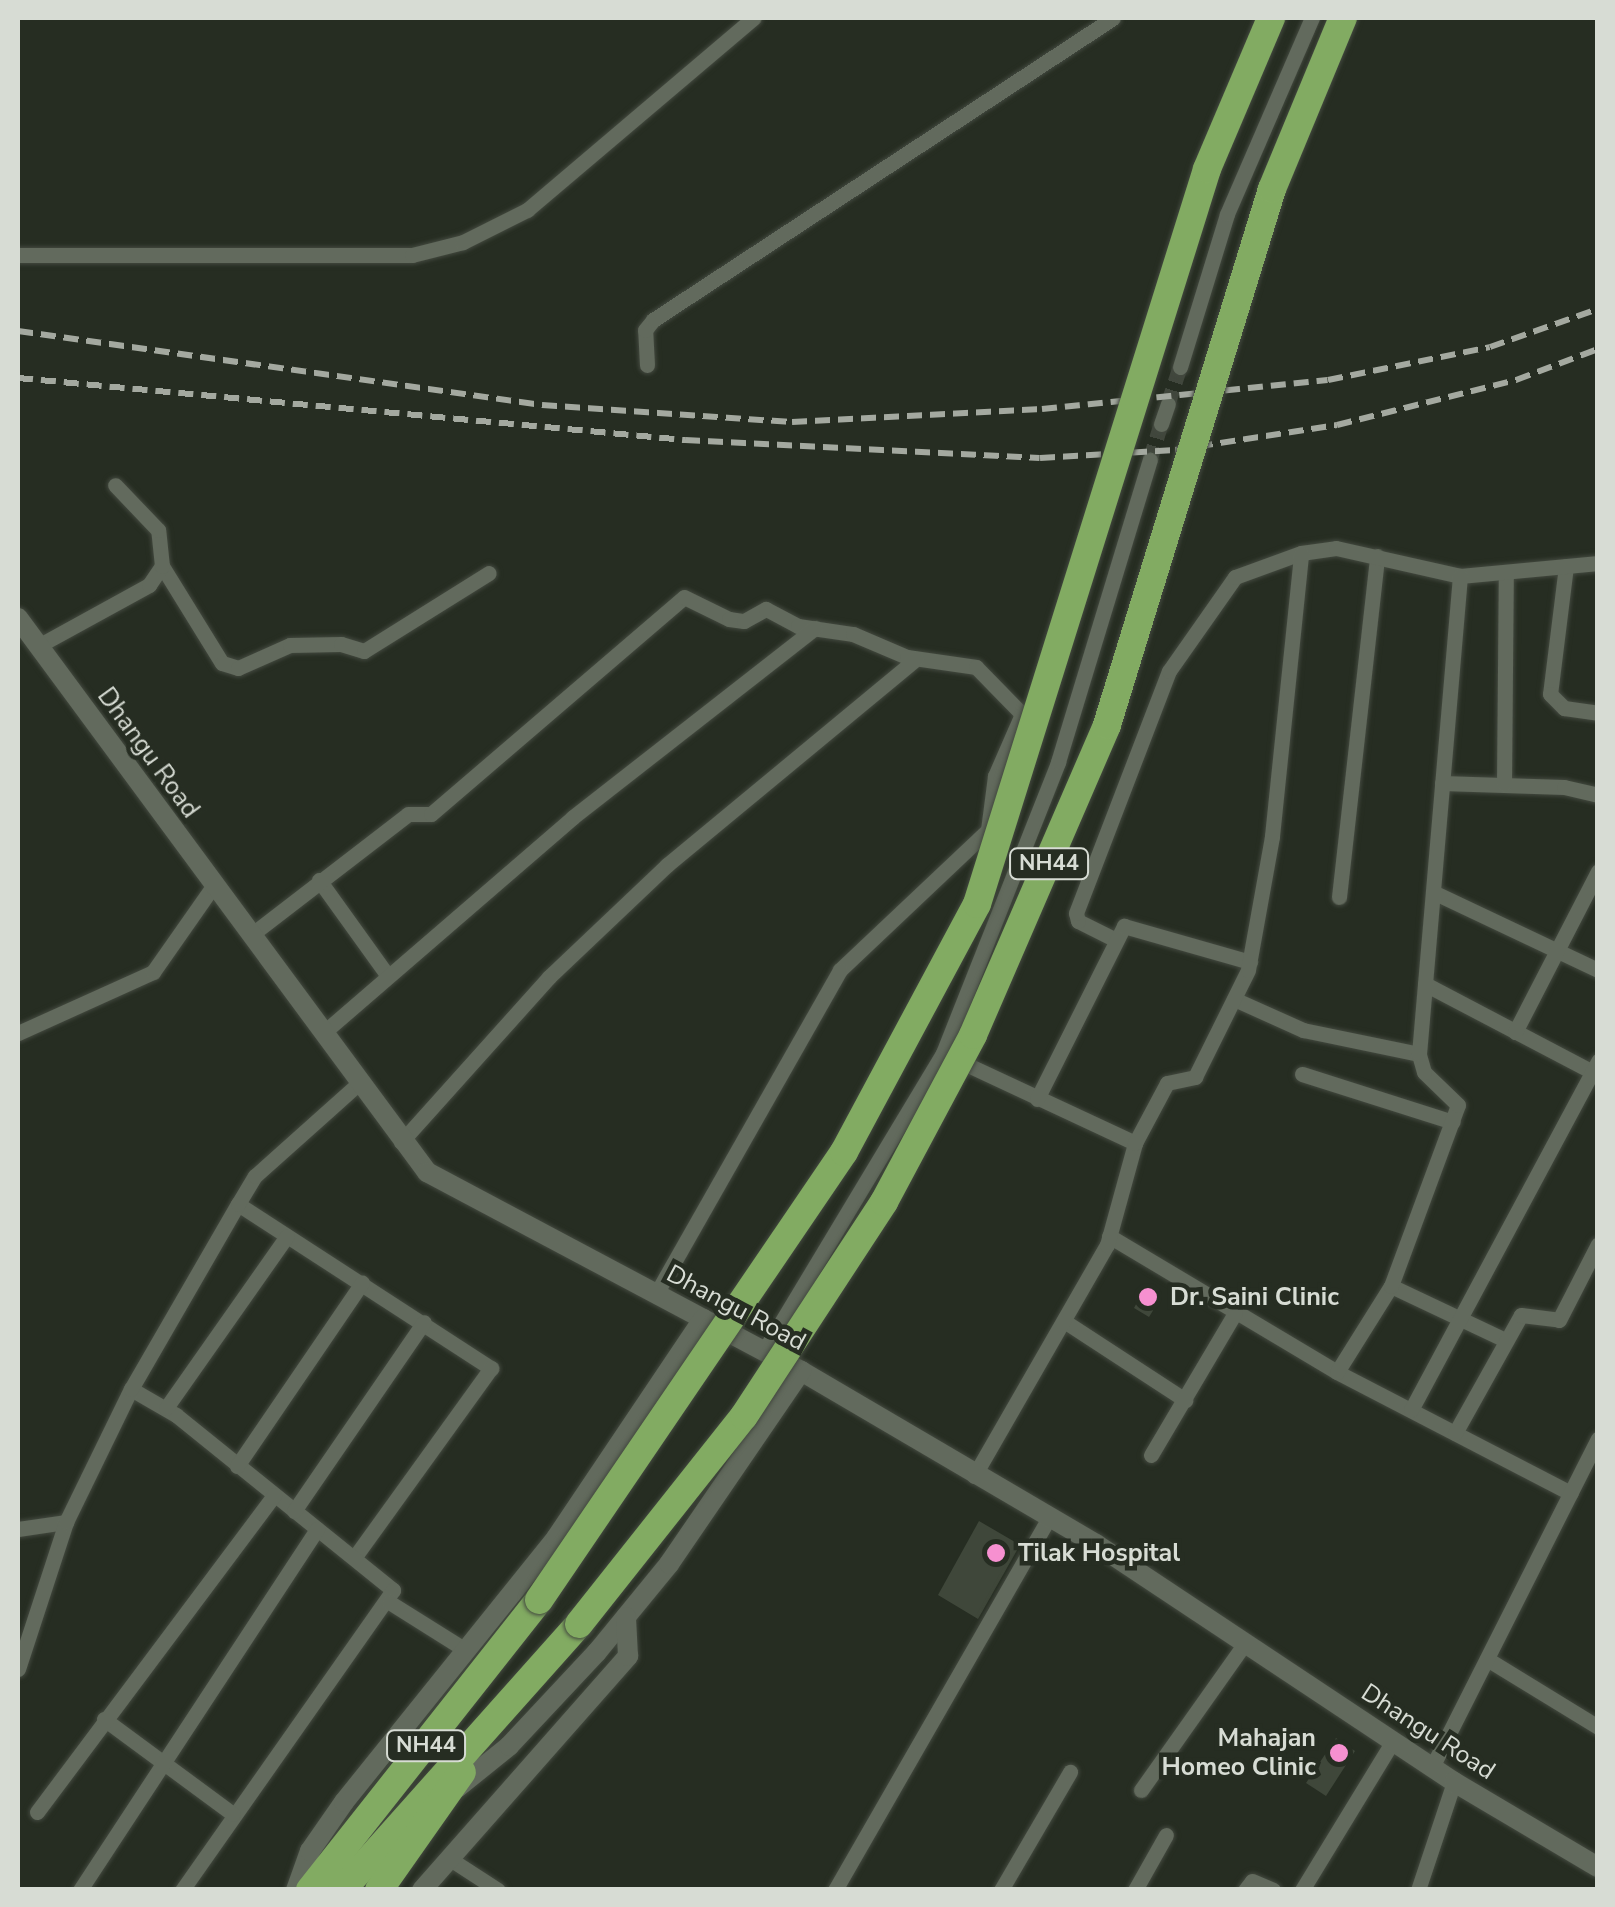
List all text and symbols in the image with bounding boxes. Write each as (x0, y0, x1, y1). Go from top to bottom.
street label: Dhangu Road (91, 682, 205, 824)
road number: NH44 (1009, 847, 1089, 881)
street label: Dhangu Road (661, 1259, 811, 1357)
place label: Dr. Saini Clinic (1170, 1282, 1339, 1312)
marker: Dr. Saini Clinic (1135, 1284, 1161, 1310)
place label: Tilak Hospital (1018, 1538, 1180, 1568)
marker: Tilak Hospital (983, 1540, 1009, 1566)
street label: Dhangu Road (1355, 1678, 1501, 1786)
place label: Mahajan Homeo Clinic (1162, 1724, 1316, 1783)
road number: NH44 (386, 1729, 466, 1763)
marker: Mahajan Homeo Clinic (1326, 1740, 1352, 1766)

